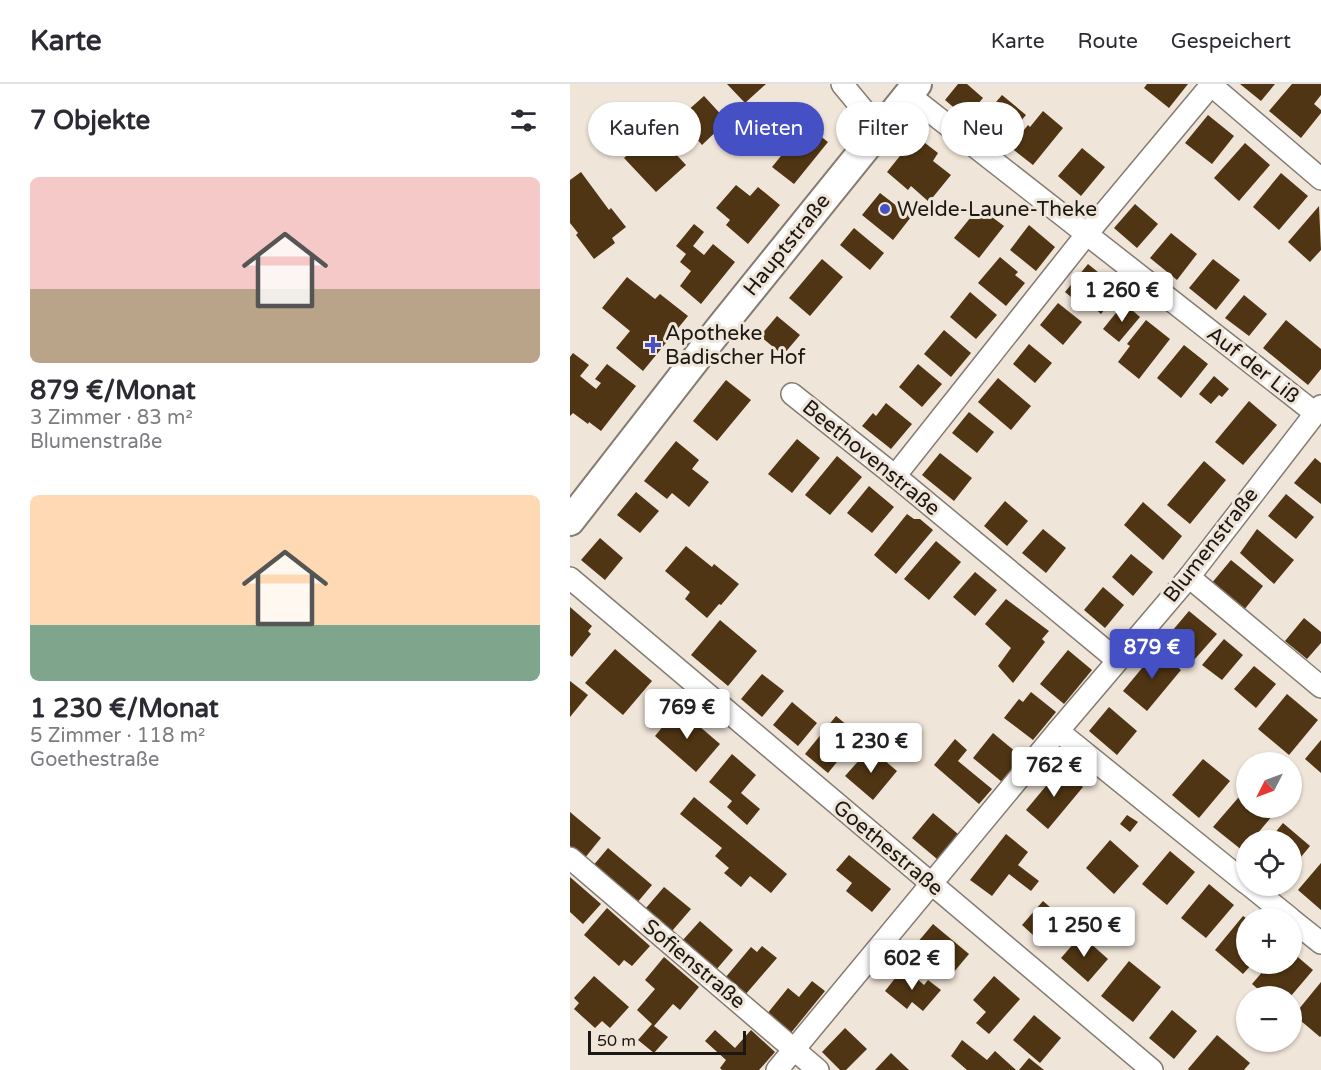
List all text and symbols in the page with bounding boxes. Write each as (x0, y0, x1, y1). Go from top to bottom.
text: Karte (30, 24, 102, 58)
text: Karte (991, 29, 1045, 54)
text: Route (1078, 29, 1138, 54)
text: Gespeichert (1171, 29, 1291, 54)
chip: Kaufen (588, 102, 701, 156)
chip: Mieten (713, 102, 824, 156)
chip: Filter (836, 102, 929, 156)
chip: Neu (941, 102, 1024, 156)
icon: filters (507, 104, 540, 137)
text: 7 Objekte (30, 105, 150, 136)
street label: Hauptstraße (738, 189, 836, 301)
place label: Welde-Laune-Theke (897, 197, 1097, 222)
marker: Welde-Laune-Theke (878, 202, 892, 216)
icon: home (231, 216, 339, 324)
pin: 1 260 € (1067, 272, 1177, 323)
text: 1 260 € (1085, 279, 1159, 303)
place label: Apotheke Badischer Hof (665, 321, 806, 370)
street label: Auf der Liß (1202, 321, 1304, 409)
marker: Apotheke Badischer Hof (646, 338, 660, 352)
text: 879 €/Monat (30, 375, 196, 406)
street label: Beethovenstraße (797, 395, 945, 521)
text: 3 Zimmer · 83 m² (30, 406, 193, 430)
text: Blumenstraße (30, 430, 162, 454)
street label: Blumenstraße (1158, 482, 1264, 607)
icon: home (231, 534, 339, 642)
pin: 879 € (1110, 629, 1194, 680)
text: 879 € (1124, 636, 1180, 660)
pin: 769 € (645, 689, 729, 740)
text: 1 230 €/Monat (30, 693, 219, 724)
text: 769 € (659, 696, 715, 720)
pin: 1 230 € (816, 723, 926, 774)
text: 5 Zimmer · 118 m² (30, 724, 205, 748)
text: 1 230 € (834, 730, 908, 754)
pin: 762 € (1012, 747, 1096, 798)
text: Goethestraße (30, 748, 159, 772)
north arrow (1236, 752, 1302, 818)
map controls (1236, 752, 1302, 1052)
text: 762 € (1026, 754, 1082, 778)
street label: Goethestraße (828, 795, 948, 901)
button: locate (1236, 830, 1302, 896)
pin: 1 250 € (1029, 907, 1139, 958)
button: + (1236, 908, 1302, 974)
street label: Sofienstraße (638, 914, 750, 1014)
text: 1 250 € (1047, 914, 1121, 938)
pin: 602 € (870, 940, 954, 991)
text: 602 € (884, 947, 940, 971)
button: − (1236, 986, 1302, 1052)
scale bar (588, 1028, 746, 1056)
text: 50 m (597, 1031, 636, 1051)

